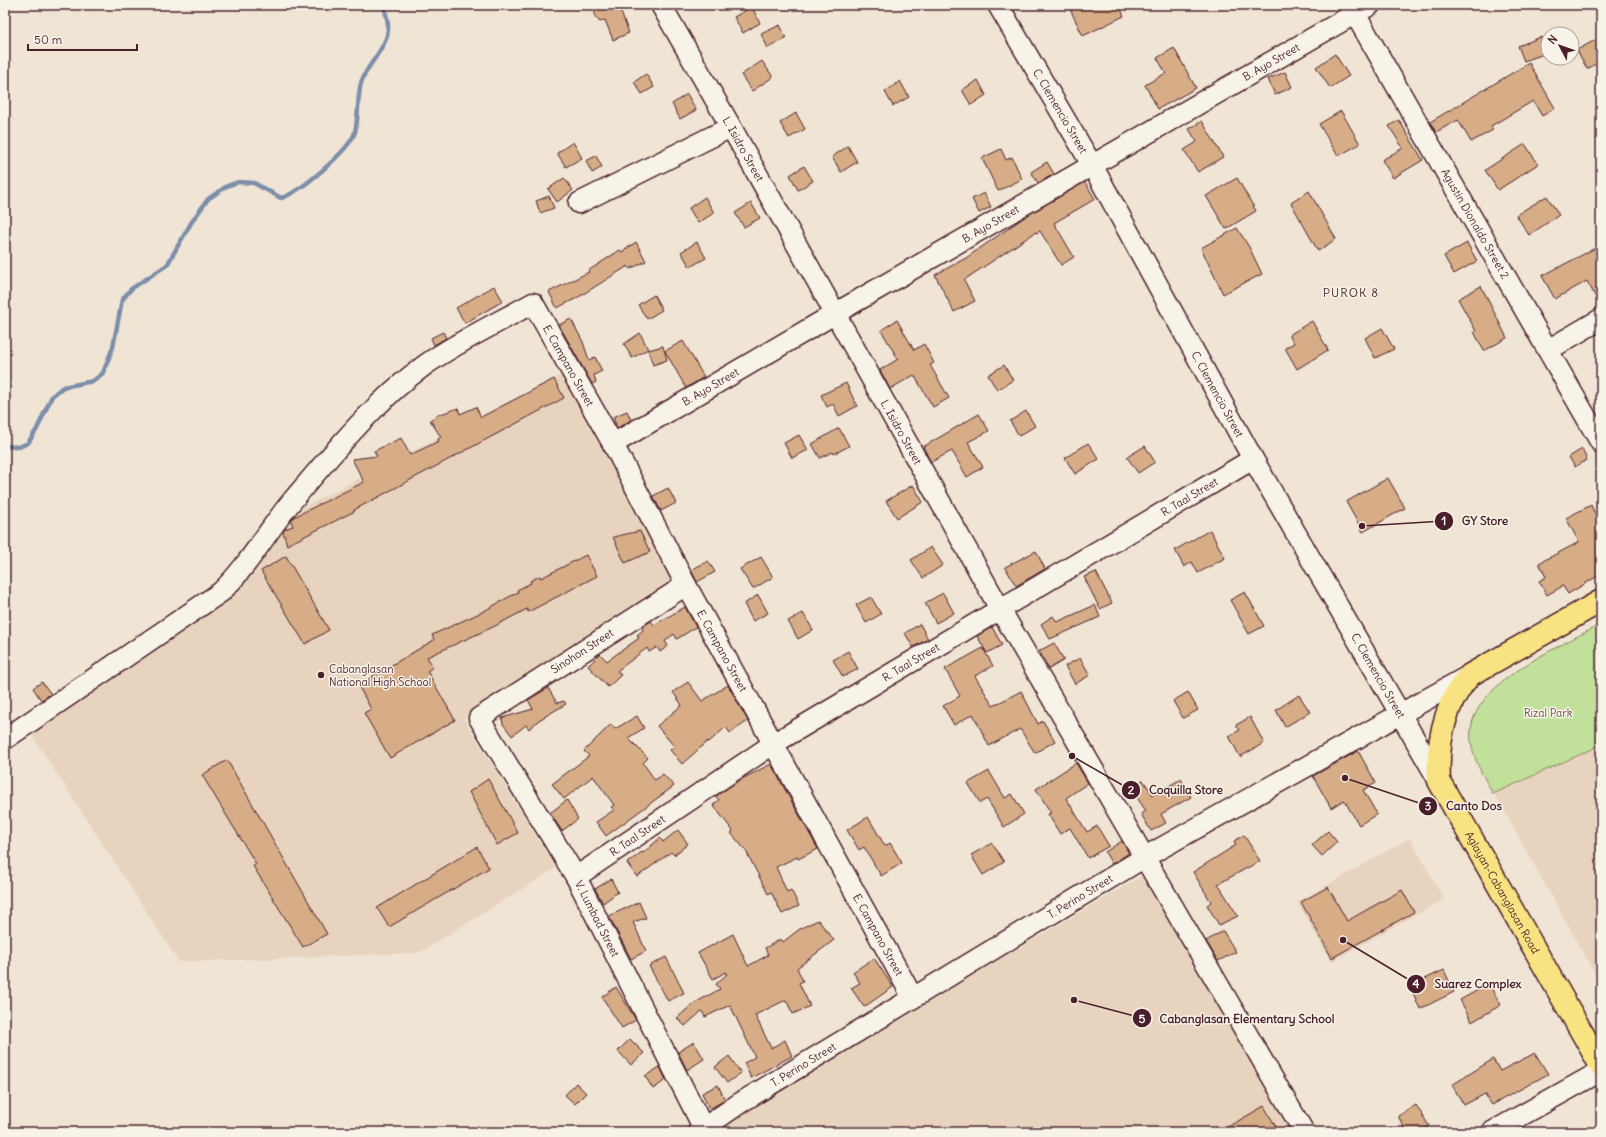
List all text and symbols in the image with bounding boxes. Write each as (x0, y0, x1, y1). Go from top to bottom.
scale bar (28, 26, 137, 52)
north arrow (1540, 26, 1580, 66)
text: 50 m (34, 32, 63, 47)
text: N (1545, 32, 1560, 47)
street label: B. Ayo Street (1240, 40, 1302, 84)
street label: C. Clemencio Street (1030, 66, 1091, 156)
street label: L. Isidro Street (720, 114, 767, 184)
street label: Agustin Dionaldo Street 2 (1438, 166, 1512, 281)
street label: B. Ayo Street (959, 202, 1022, 246)
district label: PUROK 8 (1323, 285, 1379, 300)
street label: E. Campano Street (540, 322, 597, 409)
street label: C. Clemencio Street (1188, 349, 1247, 440)
street label: B. Ayo Street (679, 364, 742, 409)
street label: L. Isidro Street (878, 397, 925, 467)
street label: R. Taal Street (1158, 474, 1221, 519)
callout: GY Store (1434, 509, 1516, 533)
text: 1 (1442, 513, 1446, 528)
text: GY Store (1462, 513, 1509, 528)
street label: E. Campano Street (694, 607, 750, 694)
street label: Sinohon Street (548, 625, 616, 676)
street label: C. Clemencio Street (1348, 631, 1408, 721)
street label: R. Taal Street (880, 640, 942, 685)
place label: Cabanglasan National High School (329, 662, 431, 689)
marker: Cabanglasan National High School (316, 670, 326, 680)
park label: Rizal Park (1524, 706, 1573, 720)
callout: Coquilla Store (1121, 778, 1231, 802)
text: 2 (1128, 782, 1135, 797)
text: Coquilla Store (1149, 782, 1224, 798)
callout: Canto Dos (1418, 794, 1509, 818)
text: 3 (1425, 798, 1432, 813)
text: Canto Dos (1446, 798, 1502, 813)
street label: R. Taal Street (607, 812, 668, 859)
street label: Aglayan-Cabanglasan Road (1462, 829, 1543, 957)
street label: T. Perino Street (1045, 871, 1116, 922)
street label: V. Lumbad Street (572, 878, 623, 960)
street label: E. Campano Street (850, 891, 907, 978)
callout: Suarez Complex (1406, 972, 1529, 996)
text: 4 (1413, 976, 1420, 991)
text: Suarez Complex (1434, 976, 1522, 992)
callout: Cabanglasan Elementary School (1132, 1006, 1343, 1030)
text: 5 (1139, 1011, 1146, 1026)
text: Cabanglasan Elementary School (1160, 1011, 1335, 1027)
street label: T. Perino Street (768, 1039, 839, 1090)

